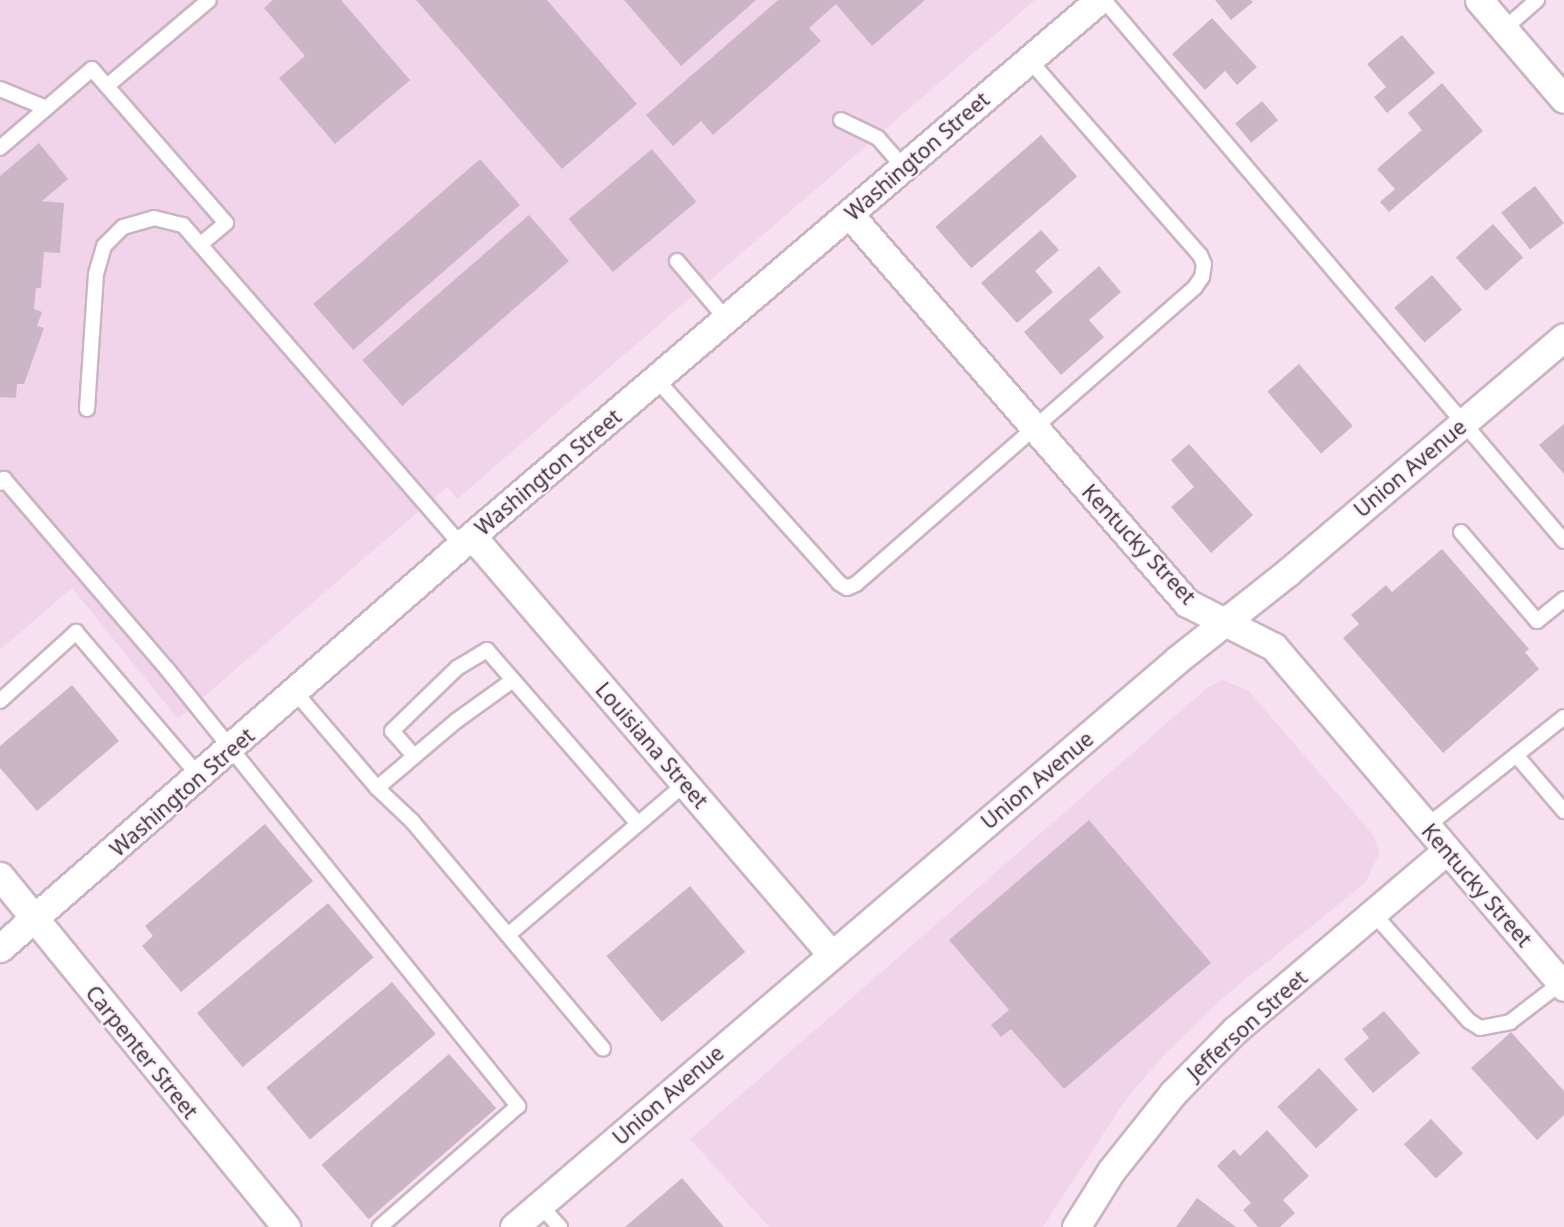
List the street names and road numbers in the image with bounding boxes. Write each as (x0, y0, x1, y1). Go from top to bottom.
street label: Washington Street (840, 87, 994, 225)
street label: Washington Street (470, 404, 626, 540)
street label: Union Avenue (1349, 414, 1471, 522)
street label: Kentucky Street (1077, 479, 1201, 609)
street label: Louisiana Street (591, 677, 713, 813)
street label: Washington Street (105, 723, 259, 861)
street label: Union Avenue (976, 726, 1098, 834)
street label: Kentucky Street (1417, 818, 1537, 952)
street label: Jefferson Street (1182, 965, 1312, 1085)
street label: Carpenter Street (81, 980, 203, 1124)
street label: Union Avenue (607, 1040, 729, 1150)

